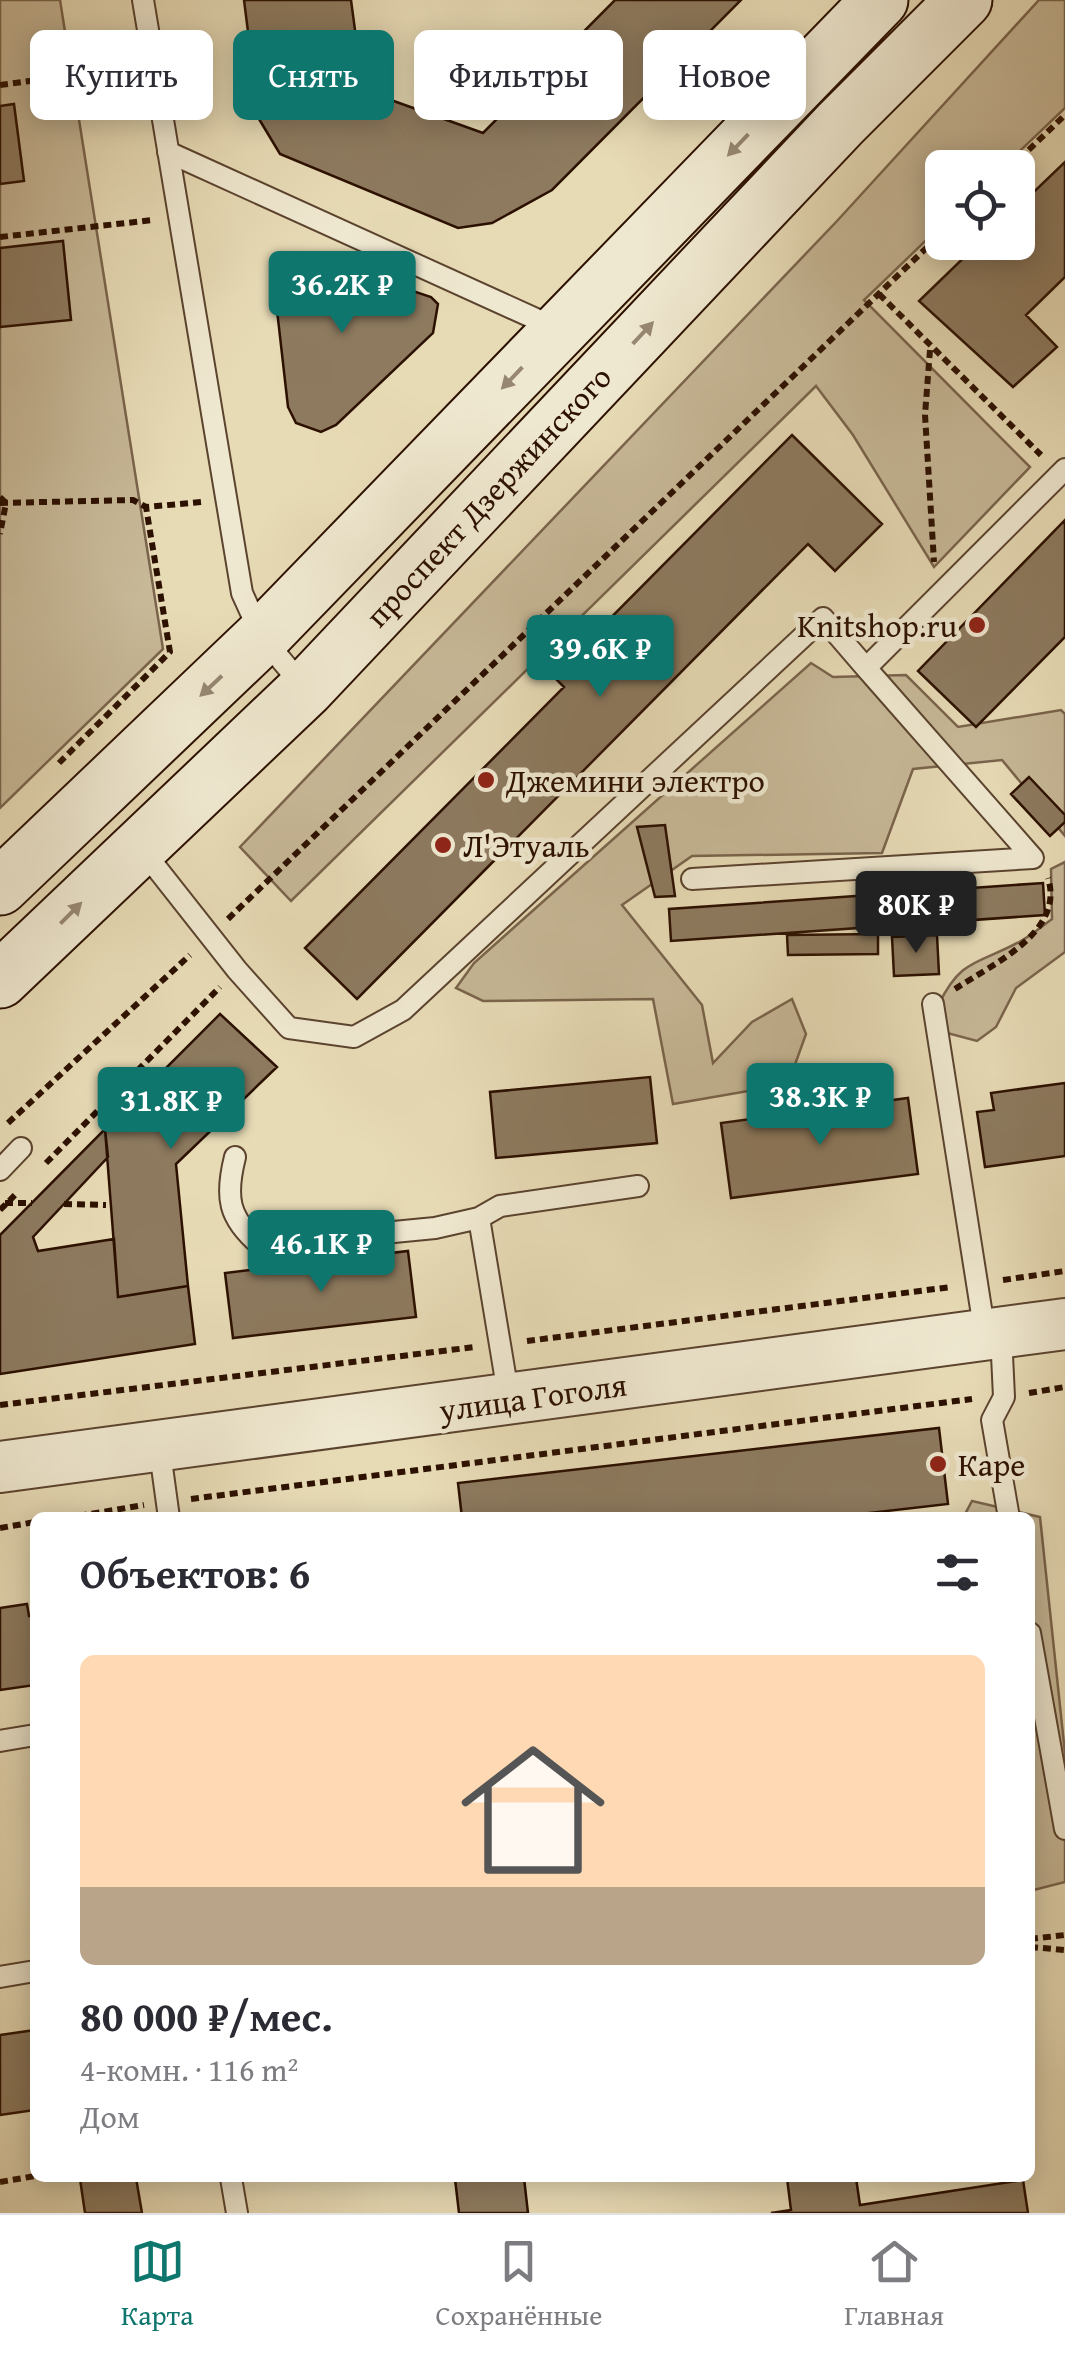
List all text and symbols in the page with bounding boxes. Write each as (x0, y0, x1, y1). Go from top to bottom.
chip: Купить (30, 30, 213, 120)
chip: Снять (233, 30, 394, 120)
chip: Фильтры (414, 30, 623, 120)
chip: Новое (643, 30, 806, 120)
one-way arrow (727, 132, 750, 156)
map controls (925, 150, 1035, 260)
button: locate (925, 150, 1035, 260)
pin: 36.2K ₽ (250, 251, 434, 336)
text: 36.2K ₽ (291, 260, 393, 307)
one-way arrow (631, 321, 654, 345)
street label: проспект Дзержинского (354, 355, 622, 637)
one-way arrow (500, 365, 524, 389)
place label: Knitshop.ru (797, 602, 958, 649)
marker: Knitshop.ru (966, 614, 988, 636)
pin: 39.6K ₽ (508, 615, 692, 700)
text: 39.6K ₽ (549, 624, 651, 671)
one-way arrow (200, 674, 224, 697)
place label: Джемини электро (505, 757, 765, 804)
marker: Джемини электро (475, 769, 497, 791)
place label: Л'Этуаль (463, 822, 590, 869)
marker: Л'Этуаль (432, 834, 454, 856)
pin: 80K ₽ (846, 871, 986, 956)
text: 80K ₽ (878, 880, 955, 927)
one-way arrow (59, 902, 82, 926)
pin: 38.3K ₽ (728, 1063, 912, 1148)
pin: 31.8K ₽ (79, 1067, 263, 1152)
text: 38.3K ₽ (769, 1072, 871, 1119)
text: 31.8K ₽ (120, 1076, 222, 1123)
pin: 46.1K ₽ (229, 1210, 413, 1295)
text: 46.1K ₽ (270, 1219, 372, 1266)
street label: улица Гоголя (435, 1361, 630, 1434)
place label: Каре (958, 1441, 1025, 1488)
marker: Каре (927, 1453, 949, 1475)
text: Объектов: 6 (80, 1542, 310, 1603)
icon: filters (930, 1545, 985, 1600)
icon: home (443, 1720, 623, 1900)
text: 80 000 ₽/мес. (80, 1985, 333, 2046)
text: 4-комн. · 116 m² (80, 2046, 298, 2093)
text: Дом (80, 2093, 140, 2140)
tab: Карта (121, 2234, 193, 2335)
tab: Сохранённые (435, 2234, 602, 2335)
tab: Главная (844, 2234, 944, 2335)

